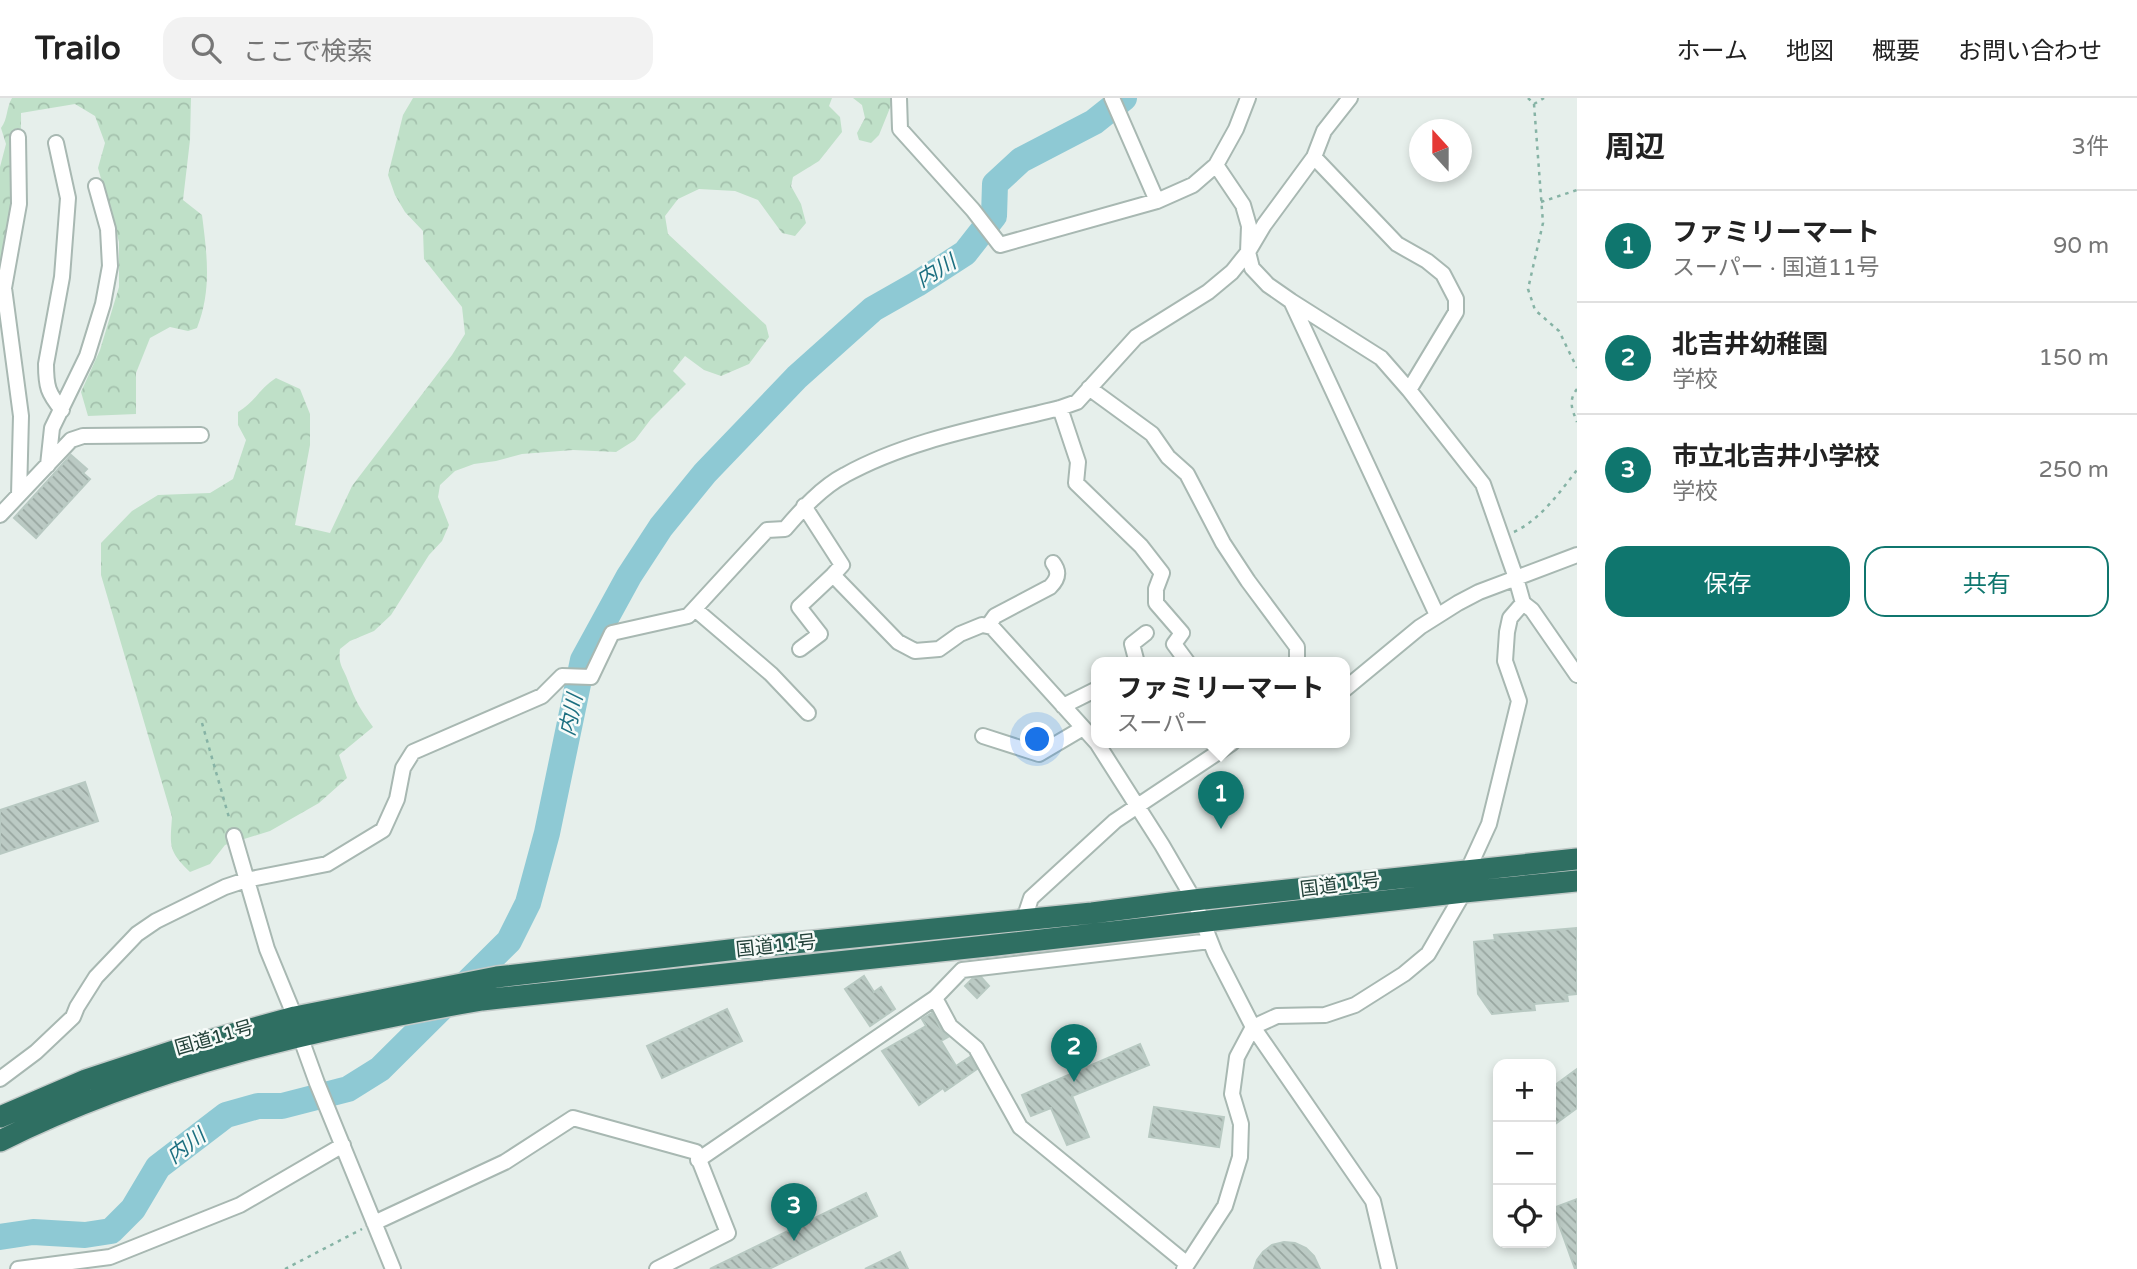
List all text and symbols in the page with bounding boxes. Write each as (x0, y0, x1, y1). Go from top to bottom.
search box (163, 17, 653, 80)
text: Trailo (35, 29, 121, 68)
icon: search (187, 29, 225, 67)
text: ここで検索 (243, 36, 373, 67)
text: ホーム (1677, 37, 1748, 66)
text: 地図 (1786, 37, 1834, 66)
text: 概要 (1872, 37, 1920, 66)
text: お問い合わせ (1958, 37, 2102, 66)
north arrow (1409, 119, 1472, 182)
text: 周辺 (1605, 129, 1665, 166)
text: 3件 (2072, 133, 2109, 161)
text: ファミリーマート (1672, 217, 1880, 248)
text: 1 (1621, 232, 1635, 260)
text: 90 m (2053, 232, 2109, 260)
water label: 内川 (912, 249, 962, 293)
text: スーパー · 国道11号 (1672, 254, 1880, 282)
text: 北吉井幼稚園 (1672, 329, 1828, 360)
text: 2 (1621, 344, 1635, 372)
text: 150 m (2039, 344, 2109, 372)
text: 学校 (1672, 366, 1718, 394)
text: 市立北吉井小学校 (1672, 441, 1880, 472)
text: 3 (1621, 456, 1635, 484)
text: 250 m (2039, 456, 2109, 484)
text: 学校 (1672, 478, 1718, 506)
button: 保存 (1605, 546, 1850, 617)
button: 共有 (1864, 546, 2109, 617)
popup (1091, 657, 1350, 748)
text: ファミリーマート (1116, 673, 1325, 704)
water label: 内川 (555, 690, 588, 738)
text: スーパー (1116, 710, 1208, 738)
your location (1020, 722, 1054, 756)
pin: 1 (1198, 771, 1244, 829)
street label: 国道11号 (1299, 869, 1382, 901)
street label: 国道11号 (735, 931, 817, 961)
street label: 国道11号 (172, 1016, 256, 1060)
pin: 2 (1051, 1024, 1097, 1082)
map controls (1493, 1059, 1556, 1248)
button: + (1493, 1059, 1556, 1122)
button: − (1493, 1122, 1556, 1185)
water label: 内川 (162, 1123, 212, 1169)
pin: 3 (771, 1183, 817, 1241)
button: locate (1493, 1185, 1556, 1248)

